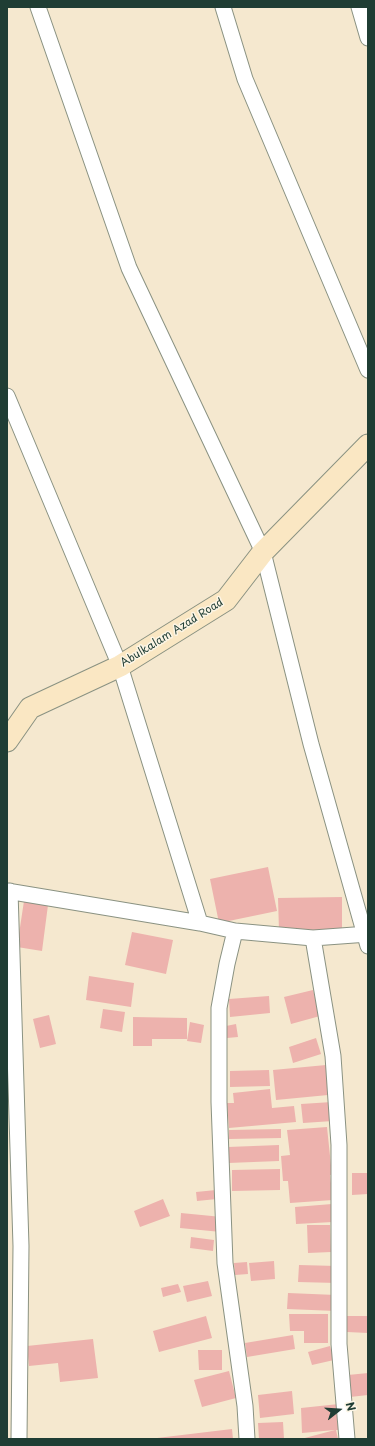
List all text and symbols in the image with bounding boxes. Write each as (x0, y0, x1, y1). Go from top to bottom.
street label: Abulkalam Azad Road (118, 596, 226, 670)
north arrow (319, 1390, 359, 1430)
text: N (342, 1400, 360, 1413)

